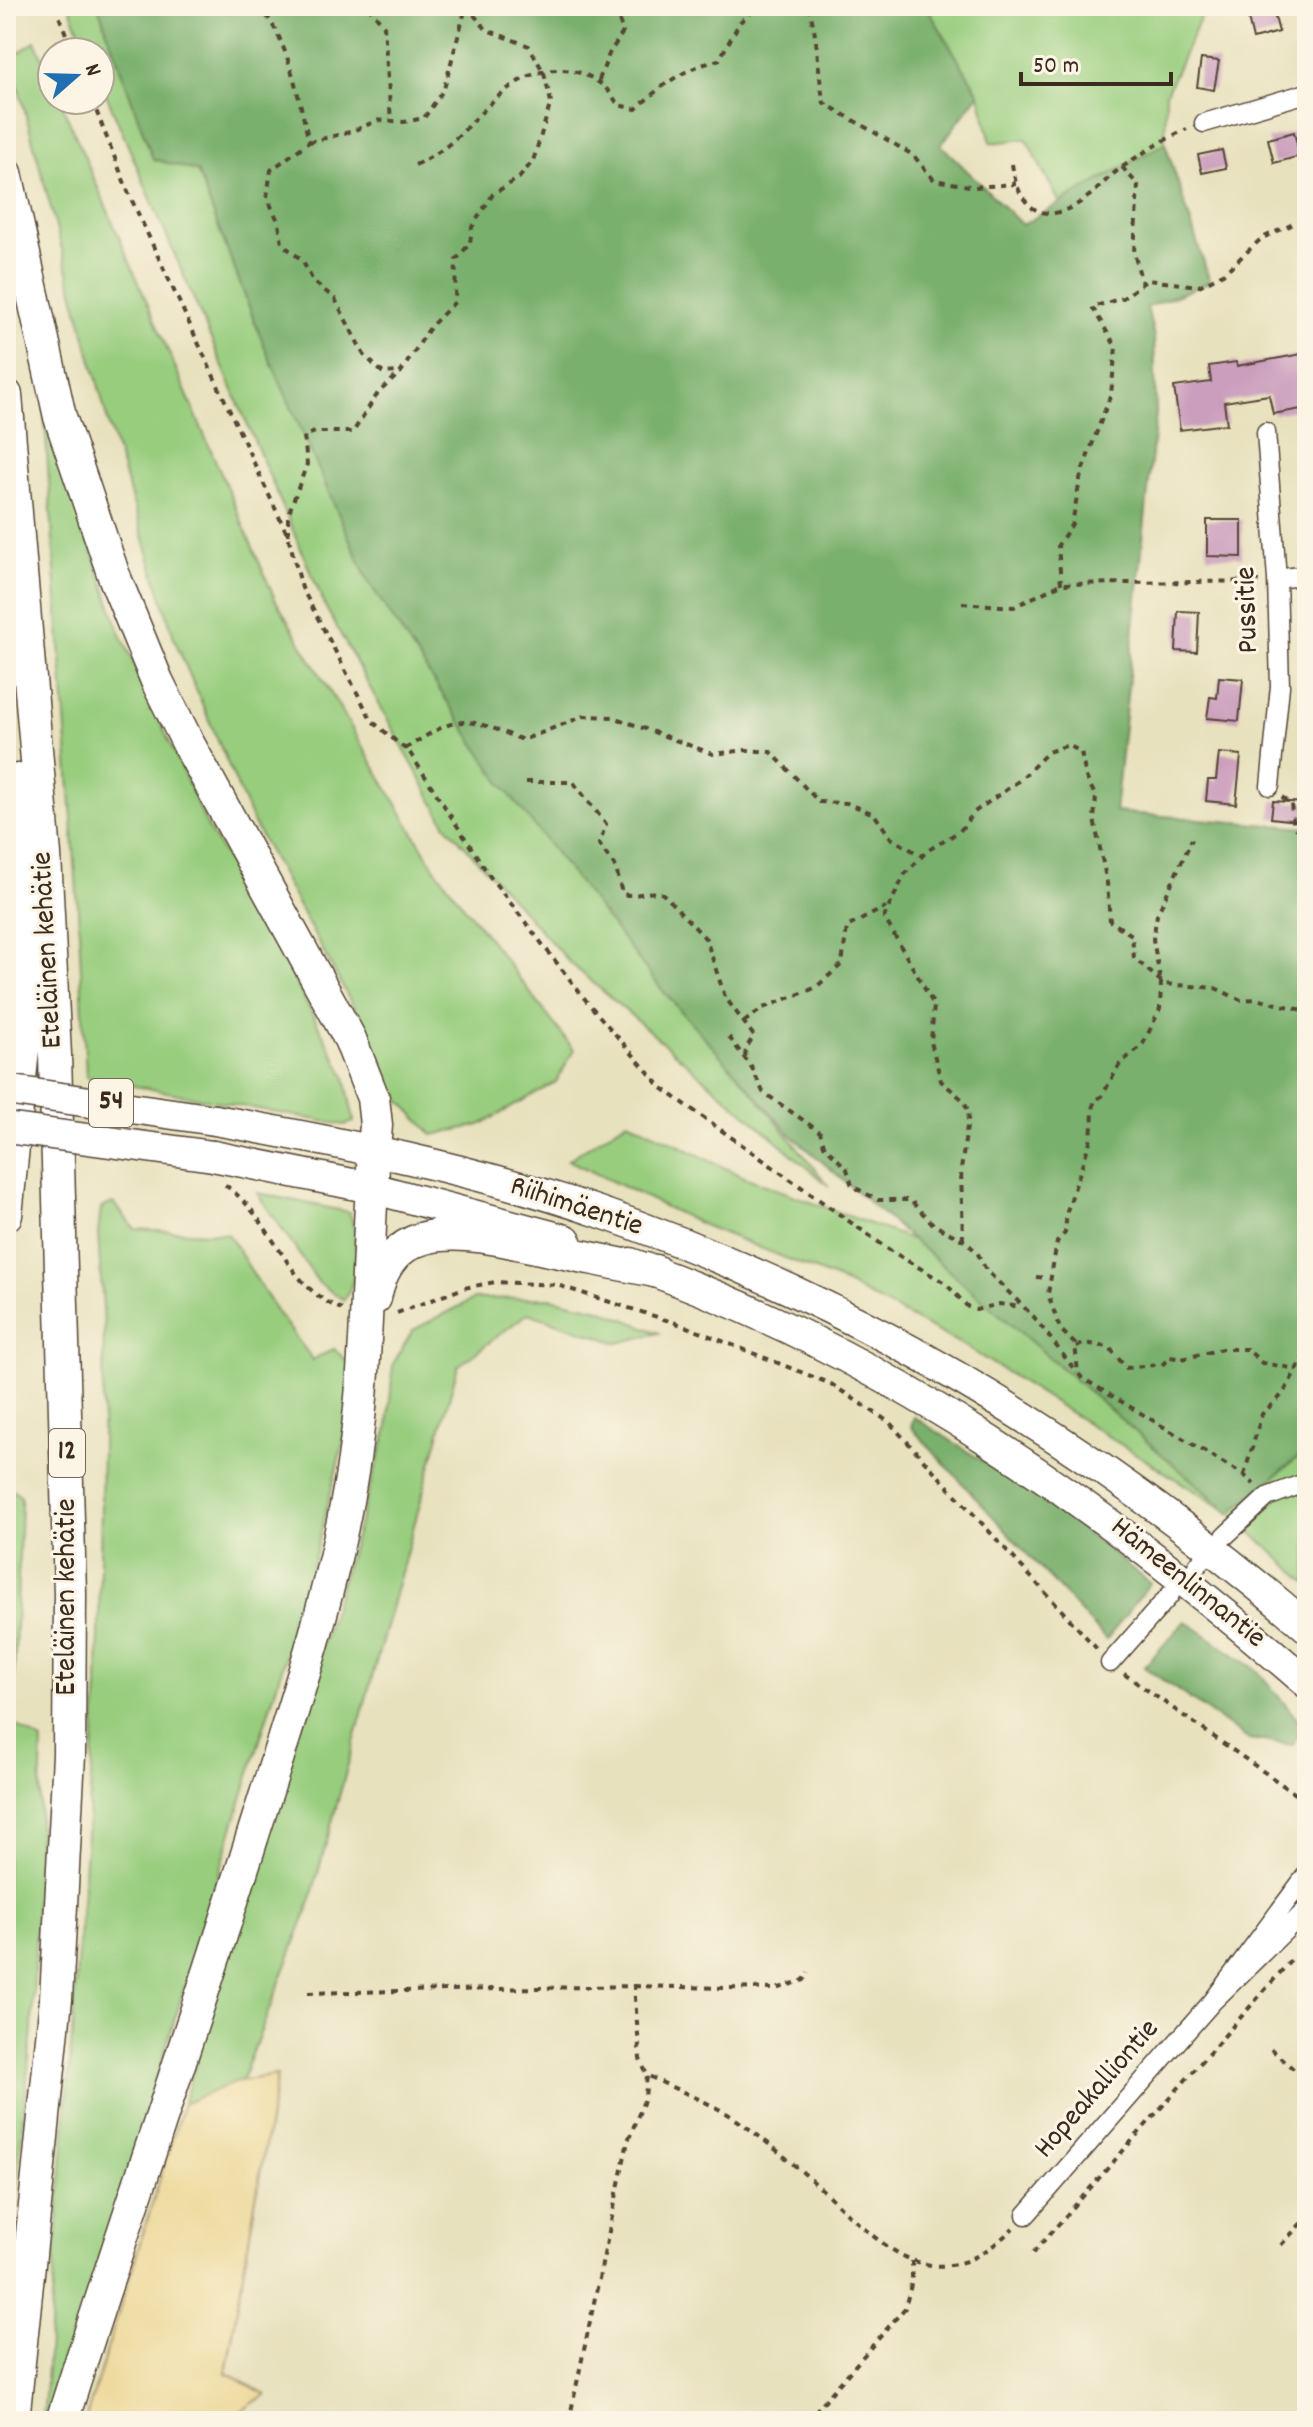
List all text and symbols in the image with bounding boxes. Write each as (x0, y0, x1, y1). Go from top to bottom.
north arrow (36, 36, 116, 116)
scale bar (1021, 36, 1171, 86)
text: 50 m (1033, 50, 1079, 84)
text: N (75, 60, 108, 81)
street label: Pussitie (1226, 566, 1272, 654)
street label: Eteläinen kehätie (22, 850, 76, 1050)
road number: 54 (89, 1079, 133, 1127)
street label: Riihimäentie (504, 1166, 648, 1250)
road number: 12 (49, 1429, 85, 1477)
street label: Eteläinen kehätie (47, 1498, 90, 1696)
street label: Hämeenlinnantie (1100, 1508, 1274, 1660)
street label: Hopeakalliontie (1025, 2011, 1171, 2169)

